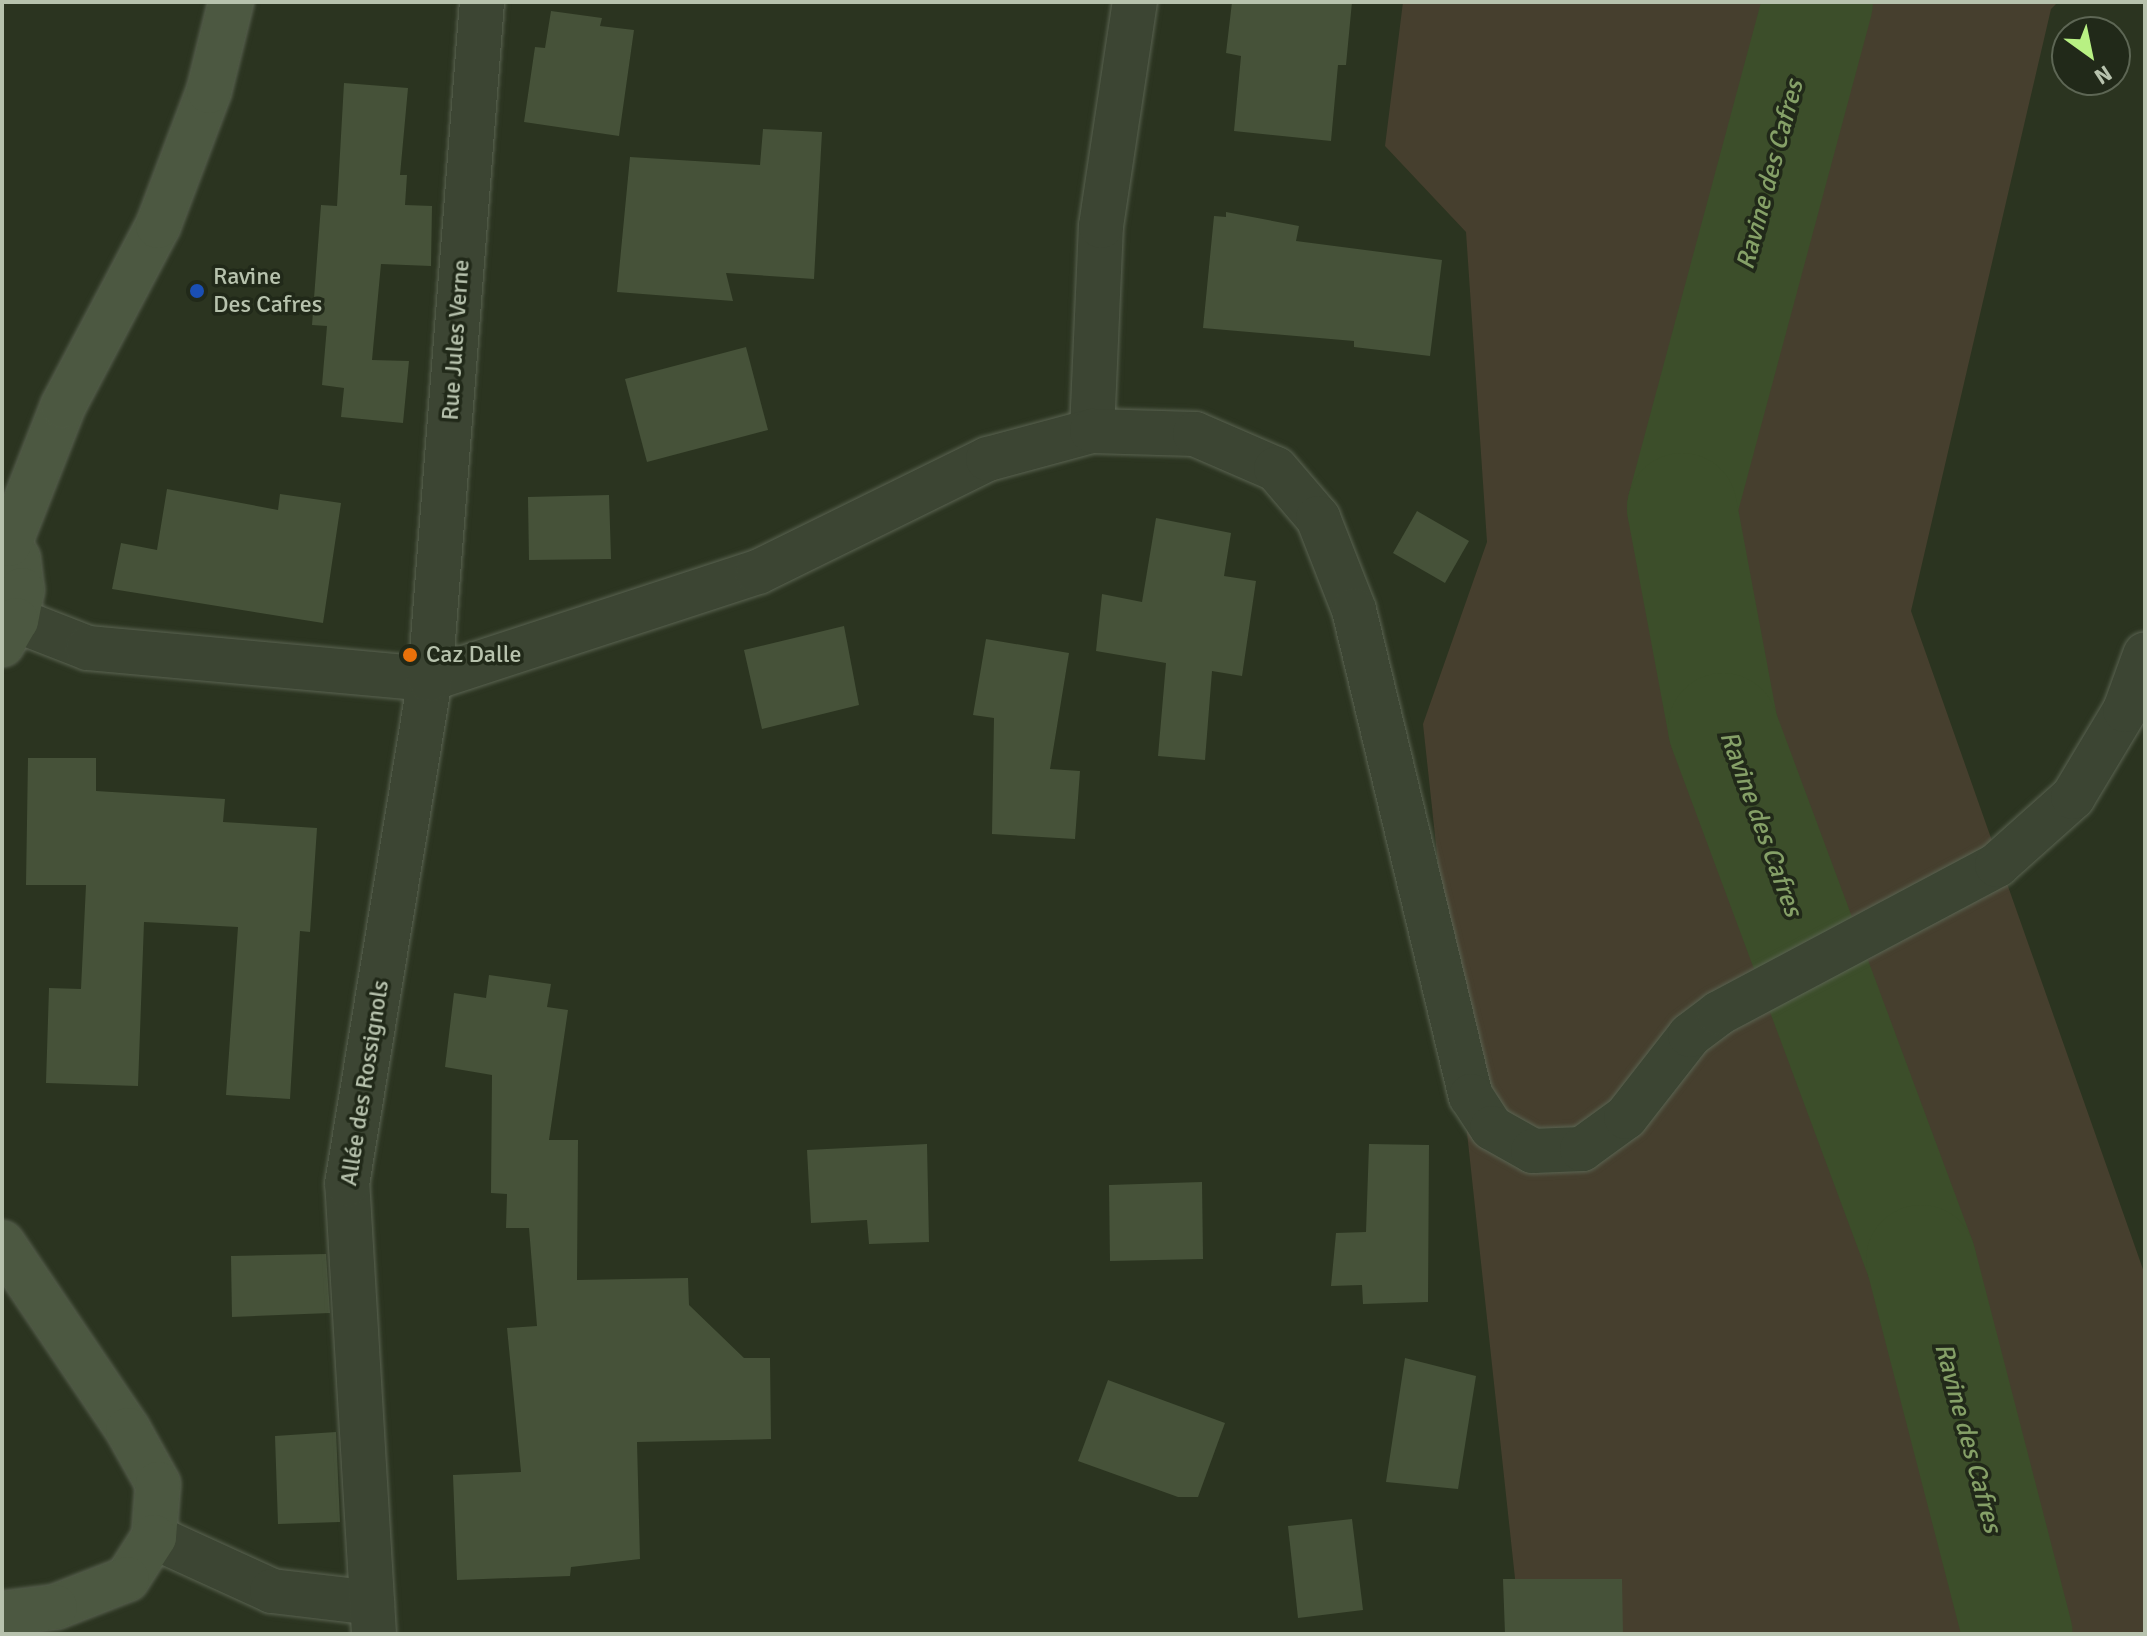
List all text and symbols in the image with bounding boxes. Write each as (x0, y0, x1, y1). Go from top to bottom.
north arrow (2051, 16, 2131, 96)
text: N (2089, 59, 2117, 90)
water label: Ravine des Cafres (1731, 77, 1811, 273)
street label: Rue Jules Verne (436, 259, 476, 421)
place label: Ravine Des Cafres (213, 263, 322, 319)
marker: Ravine Des Cafres (188, 282, 206, 300)
place label: Caz Dalle (426, 641, 522, 669)
marker: Caz Dalle (401, 646, 419, 664)
water label: Ravine des Cafres (1712, 727, 1808, 921)
street label: Allée des Rossignols (335, 978, 395, 1188)
water label: Ravine des Cafres (1927, 1340, 2007, 1536)

